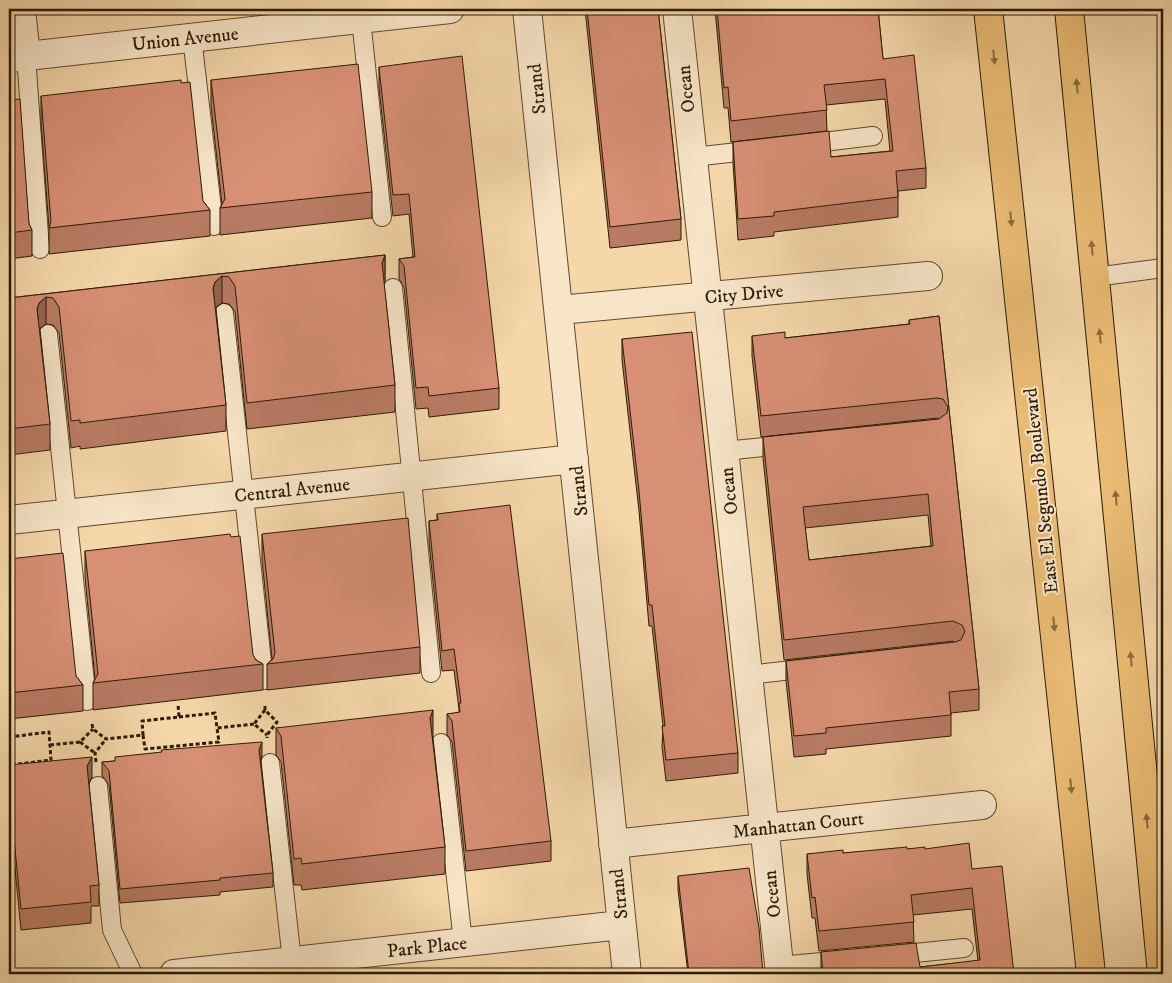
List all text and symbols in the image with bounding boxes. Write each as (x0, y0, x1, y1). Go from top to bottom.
street label: Union Avenue (131, 22, 240, 57)
one-way arrow (990, 50, 998, 66)
street label: Strand (523, 62, 552, 115)
street label: Ocean (673, 64, 700, 114)
one-way arrow (1072, 78, 1080, 94)
one-way arrow (1007, 211, 1015, 227)
one-way arrow (1088, 240, 1096, 256)
street label: City Drive (704, 280, 785, 309)
one-way arrow (1096, 328, 1104, 344)
street label: East El Segundo Boulevard (1019, 386, 1064, 595)
street label: Strand (565, 464, 594, 517)
street label: Ocean (716, 466, 743, 516)
street label: Central Avenue (233, 473, 351, 508)
one-way arrow (1112, 489, 1120, 505)
one-way arrow (1050, 616, 1058, 632)
one-way arrow (1127, 651, 1135, 667)
one-way arrow (1067, 778, 1075, 794)
street label: Manhattan Court (731, 807, 865, 844)
one-way arrow (1143, 813, 1151, 829)
street label: Strand (605, 867, 634, 920)
street label: Ocean (759, 869, 786, 919)
street label: Park Place (386, 932, 468, 963)

